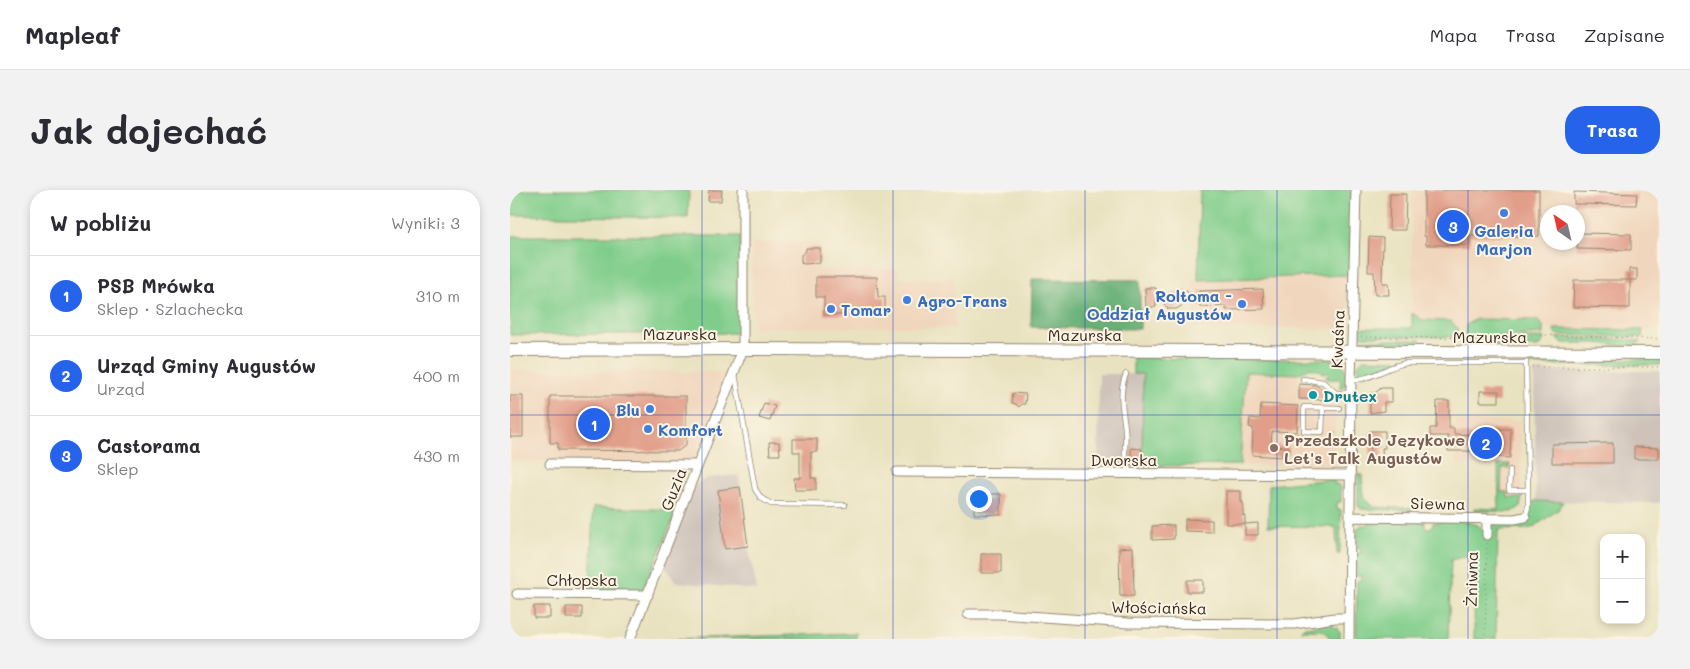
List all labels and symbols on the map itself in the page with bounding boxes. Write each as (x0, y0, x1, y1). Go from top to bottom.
north arrow (1540, 205, 1585, 250)
pin: 3 (1437, 207, 1469, 245)
marker: Galeria Marjon (1498, 207, 1510, 219)
place label: Galeria Marjon (1474, 220, 1534, 259)
place label: Roltoma - Oddział Augustów (1087, 285, 1232, 324)
place label: Agro-Trans (917, 290, 1007, 311)
marker: Agro-Trans (901, 294, 913, 306)
marker: Roltoma - Oddział Augustów (1236, 298, 1248, 310)
place label: Tomar (841, 299, 891, 320)
marker: Tomar (825, 303, 837, 315)
street label: Kwaśna (1325, 309, 1349, 369)
street label: Mazurska (643, 323, 717, 344)
street label: Mazurska (1048, 324, 1122, 345)
street label: Mazurska (1453, 326, 1527, 347)
place label: Drutex (1323, 385, 1377, 406)
marker: Drutex (1307, 389, 1319, 401)
place label: Blu (616, 399, 640, 420)
marker: Blu (644, 403, 656, 415)
pin: 1 (578, 405, 610, 443)
place label: Komfort (658, 419, 723, 440)
marker: Komfort (642, 423, 654, 435)
pin: 2 (1470, 424, 1502, 462)
place label: Przedszkole Językowe Let's Talk Augustów (1284, 429, 1465, 468)
marker: Przedszkole Językowe Let's Talk Augustów (1268, 442, 1280, 454)
street label: Dworska (1090, 449, 1158, 470)
street label: Guzia (655, 464, 691, 513)
your location (966, 486, 992, 512)
street label: Siewna (1410, 492, 1466, 514)
street label: Żniwna (1460, 551, 1482, 607)
street label: Chłopska (546, 569, 618, 590)
street label: Włościańska (1111, 596, 1207, 618)

